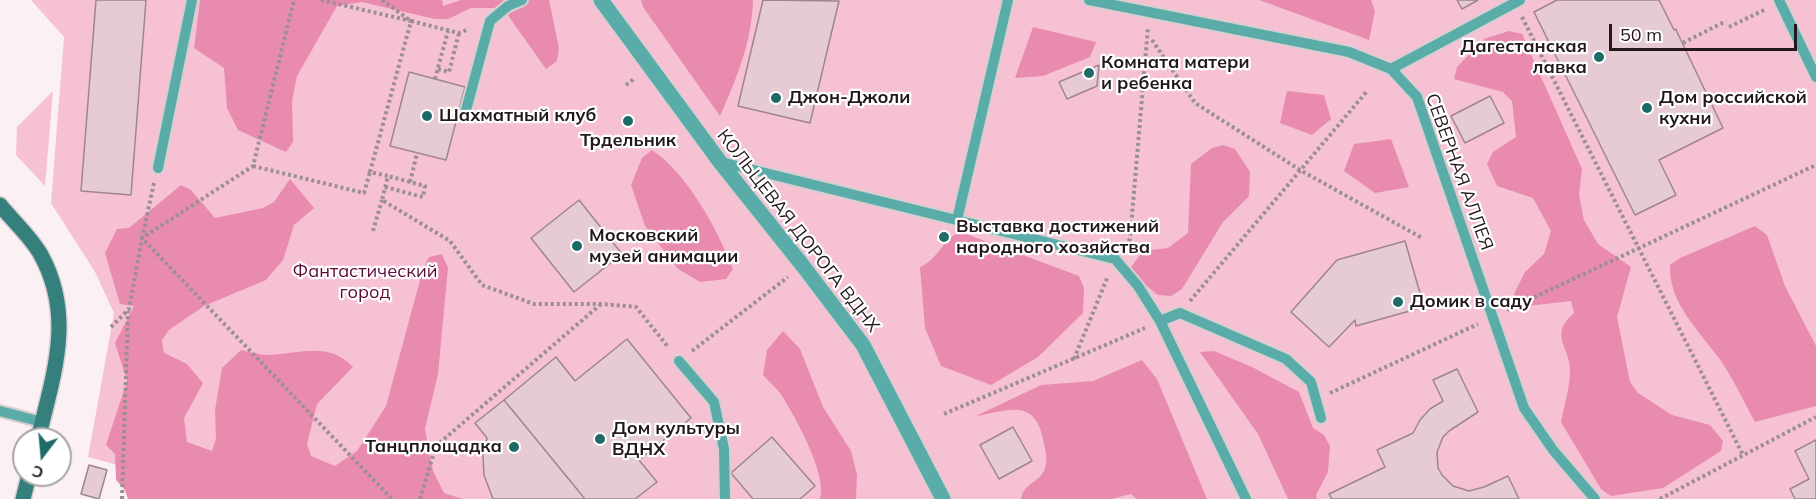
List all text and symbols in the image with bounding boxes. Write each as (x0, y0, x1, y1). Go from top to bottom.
scale bar (1612, 12, 1800, 50)
text: 50 m (1620, 23, 1662, 46)
place label: Дагестанская лавка (1460, 36, 1587, 78)
marker: Дагестанская лавка (1592, 50, 1606, 64)
place label: Комната матери и ребенка (1101, 52, 1250, 94)
marker: Комната матери и ребенка (1082, 66, 1096, 80)
place label: Джон-Джоли (788, 87, 910, 109)
place label: Дом российской кухни (1659, 87, 1807, 130)
marker: Джон-Джоли (769, 91, 783, 105)
street label: СЕВЕРНАЯ АЛЛЕЯ (1421, 91, 1497, 253)
marker: Дом российской кухни (1640, 101, 1654, 115)
place label: Шахматный клуб (439, 105, 596, 127)
marker: Шахматный клуб (420, 109, 434, 123)
marker: Трдельник (621, 114, 635, 128)
street label: КОЛЬЦЕВАЯ ДОРОГА ВДНХ (712, 125, 884, 337)
place label: Трдельник (580, 130, 676, 152)
place label: Выставка достижений народного хозяйства (956, 216, 1159, 258)
place label: Московский музей анимации (589, 225, 738, 268)
marker: Выставка достижений народного хозяйства (937, 230, 951, 244)
marker: Московский музей анимации (570, 239, 584, 253)
park label: Фантастический город (293, 261, 437, 304)
place label: Домик в саду (1410, 291, 1532, 313)
marker: Домик в саду (1391, 295, 1405, 309)
place label: Дом культуры ВДНХ (612, 418, 740, 460)
north arrow (12, 427, 72, 487)
marker: Дом культуры ВДНХ (593, 432, 607, 446)
place label: Танцплощадка (365, 436, 502, 458)
marker: Танцплощадка (507, 440, 521, 454)
text: С (30, 461, 46, 484)

